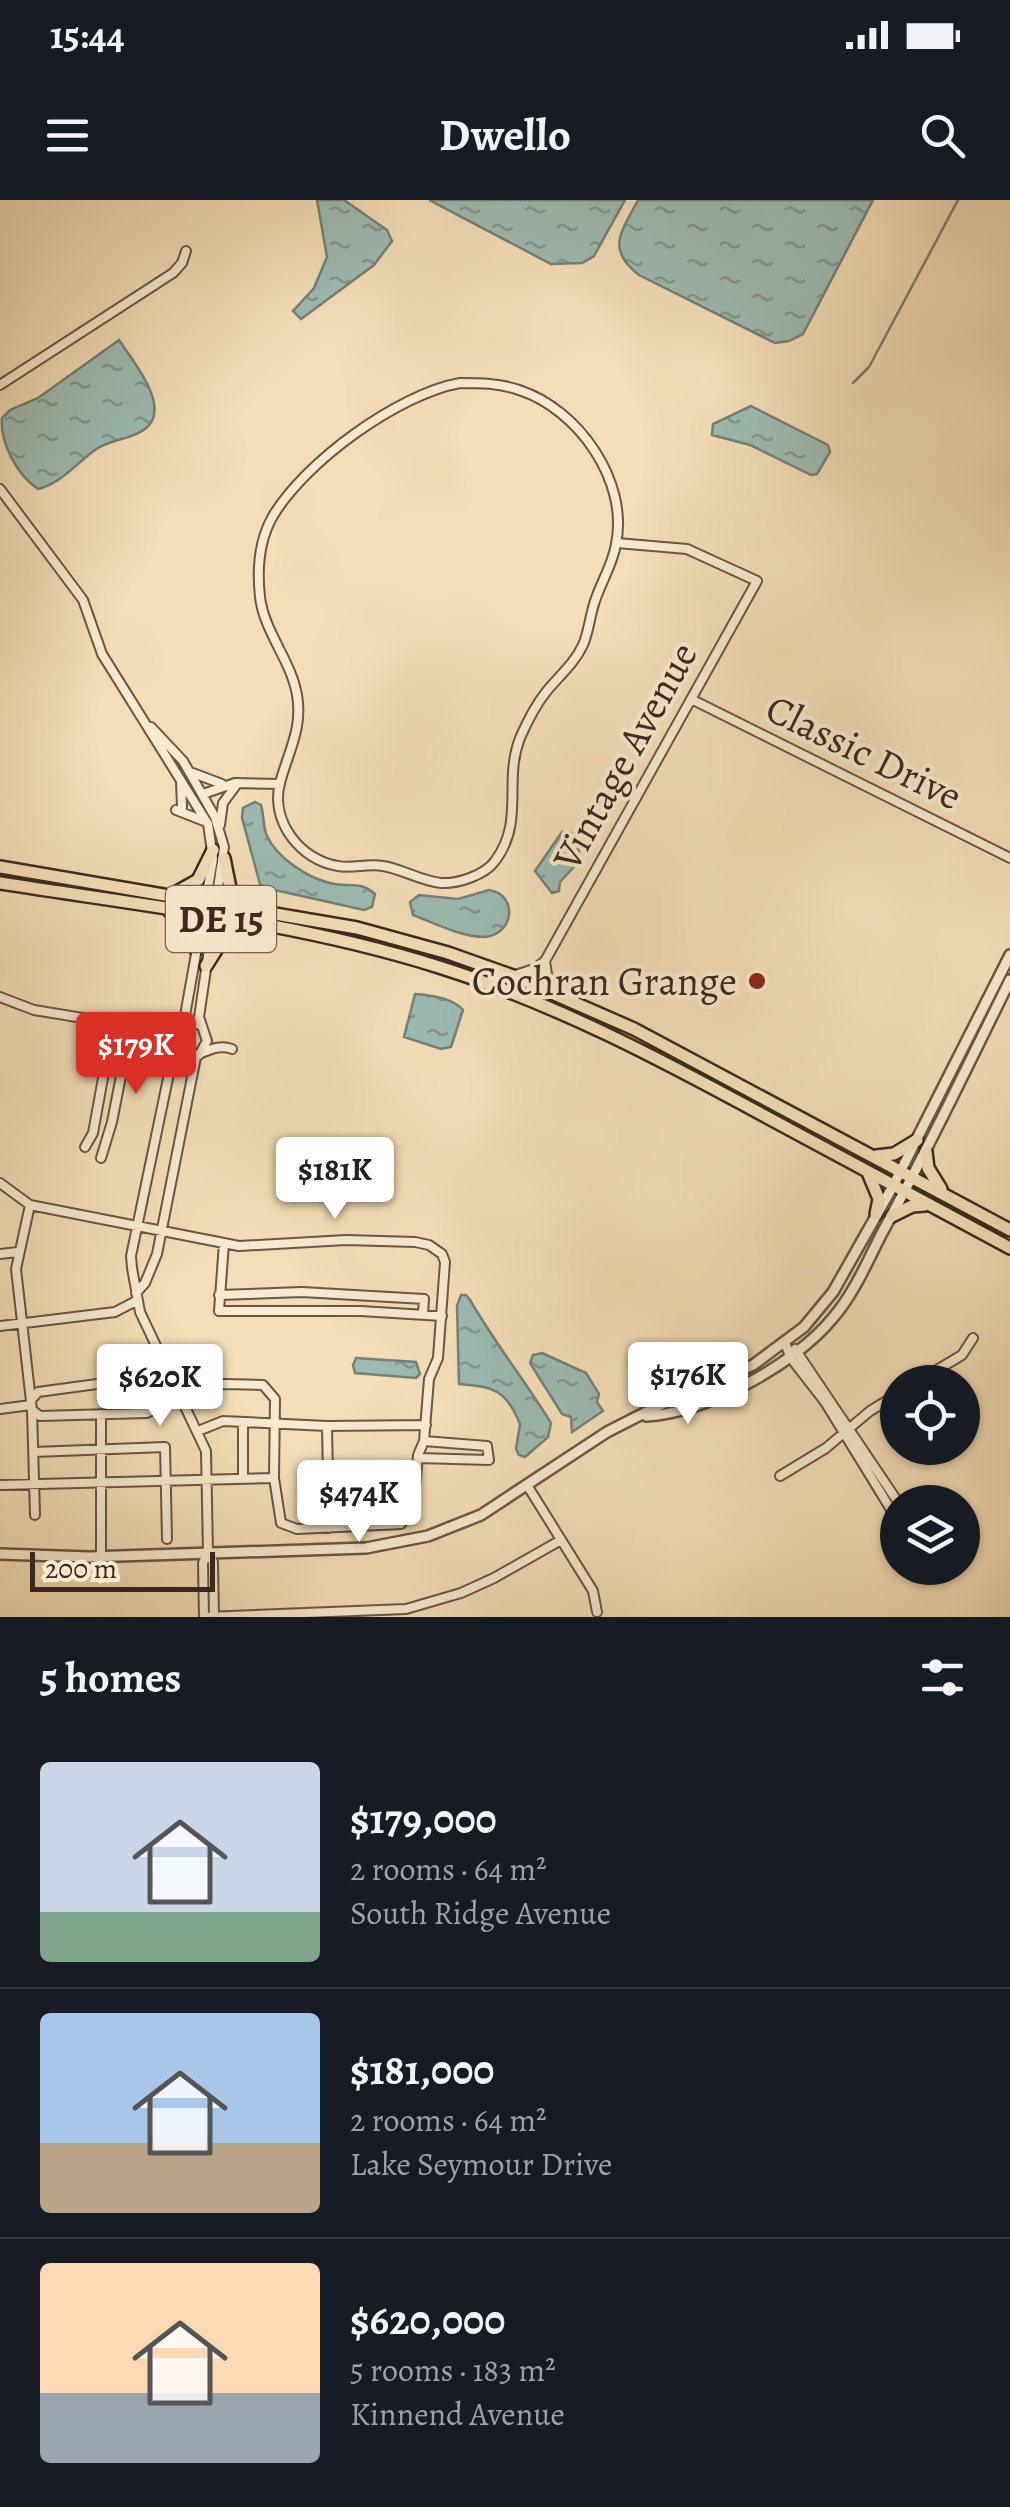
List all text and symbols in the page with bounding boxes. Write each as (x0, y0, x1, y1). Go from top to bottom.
text: 15:44 (50, 9, 125, 61)
text: Dwello (439, 104, 571, 166)
icon: menu (40, 108, 95, 163)
icon: search (915, 108, 970, 163)
street label: Vintage Avenue (539, 632, 710, 881)
street label: Classic Drive (757, 681, 971, 823)
road number: DE 15 (166, 886, 276, 952)
place label: Cochran Grange (472, 954, 737, 1009)
marker: Cochran Grange (746, 970, 768, 992)
pin: $179K (66, 1012, 206, 1097)
text: $179K (98, 1022, 174, 1066)
pin: $181K (265, 1137, 405, 1222)
text: $181K (298, 1147, 372, 1191)
pin: $176K (618, 1342, 758, 1427)
pin: $620K (90, 1344, 230, 1429)
text: $176K (650, 1352, 726, 1396)
text: $620K (119, 1354, 201, 1398)
map controls (880, 1365, 980, 1585)
button: locate (880, 1365, 980, 1465)
pin: $474K (289, 1460, 429, 1545)
text: $474K (319, 1470, 399, 1514)
button: layers (880, 1485, 980, 1585)
scale bar (30, 1547, 215, 1592)
text: 200 m (45, 1550, 117, 1588)
text: 5 homes (40, 1649, 181, 1706)
icon: filters (915, 1650, 970, 1705)
text: $179,000 (350, 1790, 497, 1847)
icon: home (120, 1802, 240, 1922)
text: 2 rooms · 64 m² (350, 1847, 547, 1891)
text: South Ridge Avenue (350, 1891, 611, 1935)
text: $181,000 (350, 2041, 494, 2098)
icon: home (120, 2053, 240, 2173)
text: 2 rooms · 64 m² (350, 2098, 547, 2142)
text: Lake Seymour Drive (350, 2142, 612, 2186)
text: $620,000 (350, 2291, 505, 2348)
icon: home (120, 2303, 240, 2423)
text: 5 rooms · 183 m² (350, 2348, 556, 2392)
text: Kinnend Avenue (350, 2392, 565, 2436)

